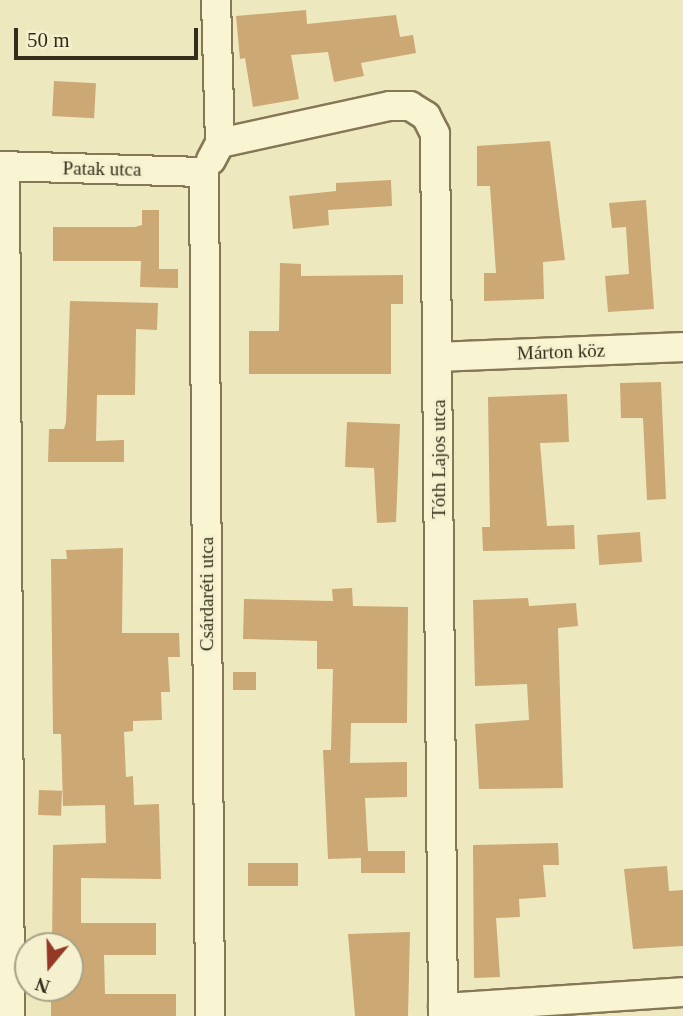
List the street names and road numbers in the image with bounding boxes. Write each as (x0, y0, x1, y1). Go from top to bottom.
street label: Patak utca (63, 157, 141, 181)
street label: Márton köz (517, 339, 605, 365)
street label: Tóth Lajos utca (428, 399, 450, 519)
street label: Csárdaréti utca (196, 537, 218, 651)

